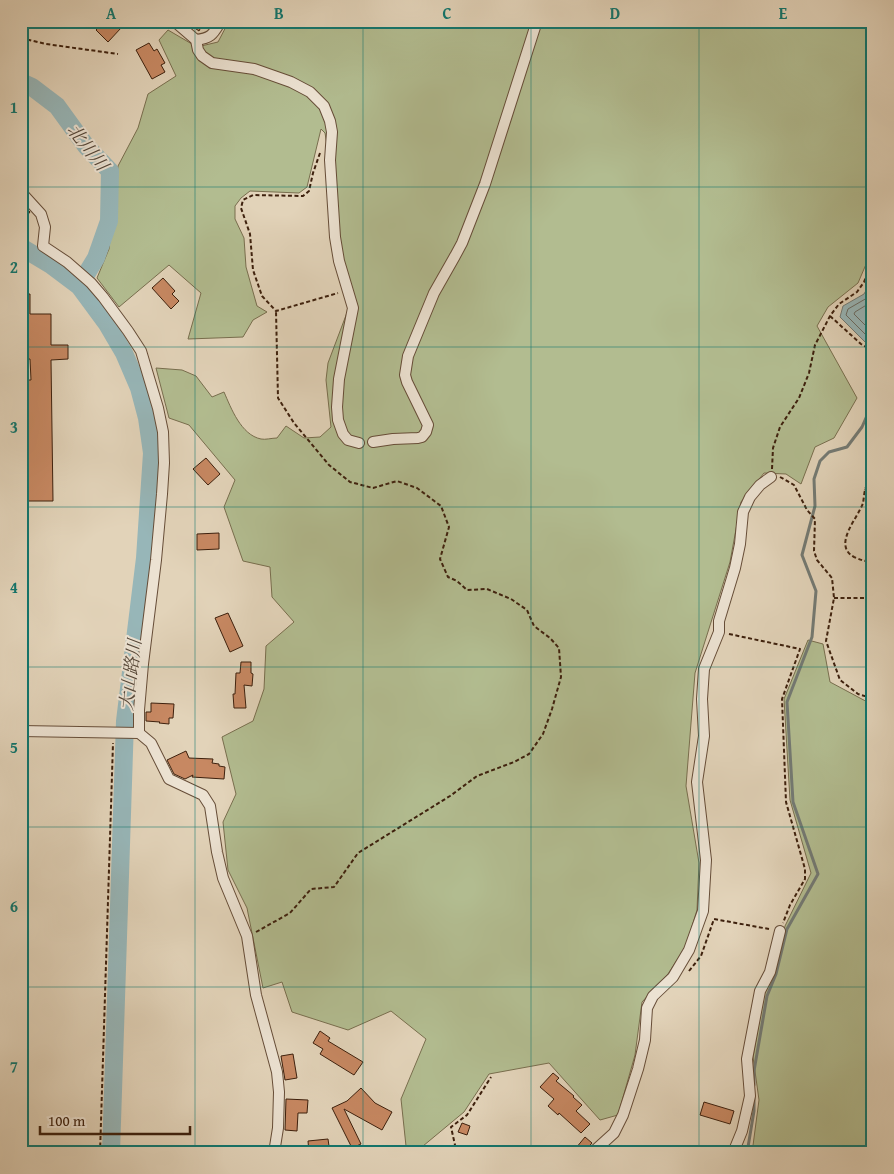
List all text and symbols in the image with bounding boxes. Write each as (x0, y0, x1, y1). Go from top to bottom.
text: A (106, 1, 117, 25)
text: B (274, 1, 284, 25)
text: C (442, 1, 452, 25)
text: D (610, 1, 620, 25)
text: E (779, 1, 788, 25)
text: 1 (10, 95, 18, 119)
water label: 北川川 (61, 117, 116, 178)
text: 2 (10, 255, 18, 279)
text: 3 (10, 415, 18, 439)
text: 4 (10, 575, 18, 599)
water label: 大山路川 (112, 636, 148, 712)
text: 5 (10, 735, 18, 759)
text: 6 (10, 894, 18, 918)
text: 7 (10, 1054, 18, 1078)
scale bar (40, 1104, 190, 1136)
text: 100 m (48, 1110, 86, 1131)

